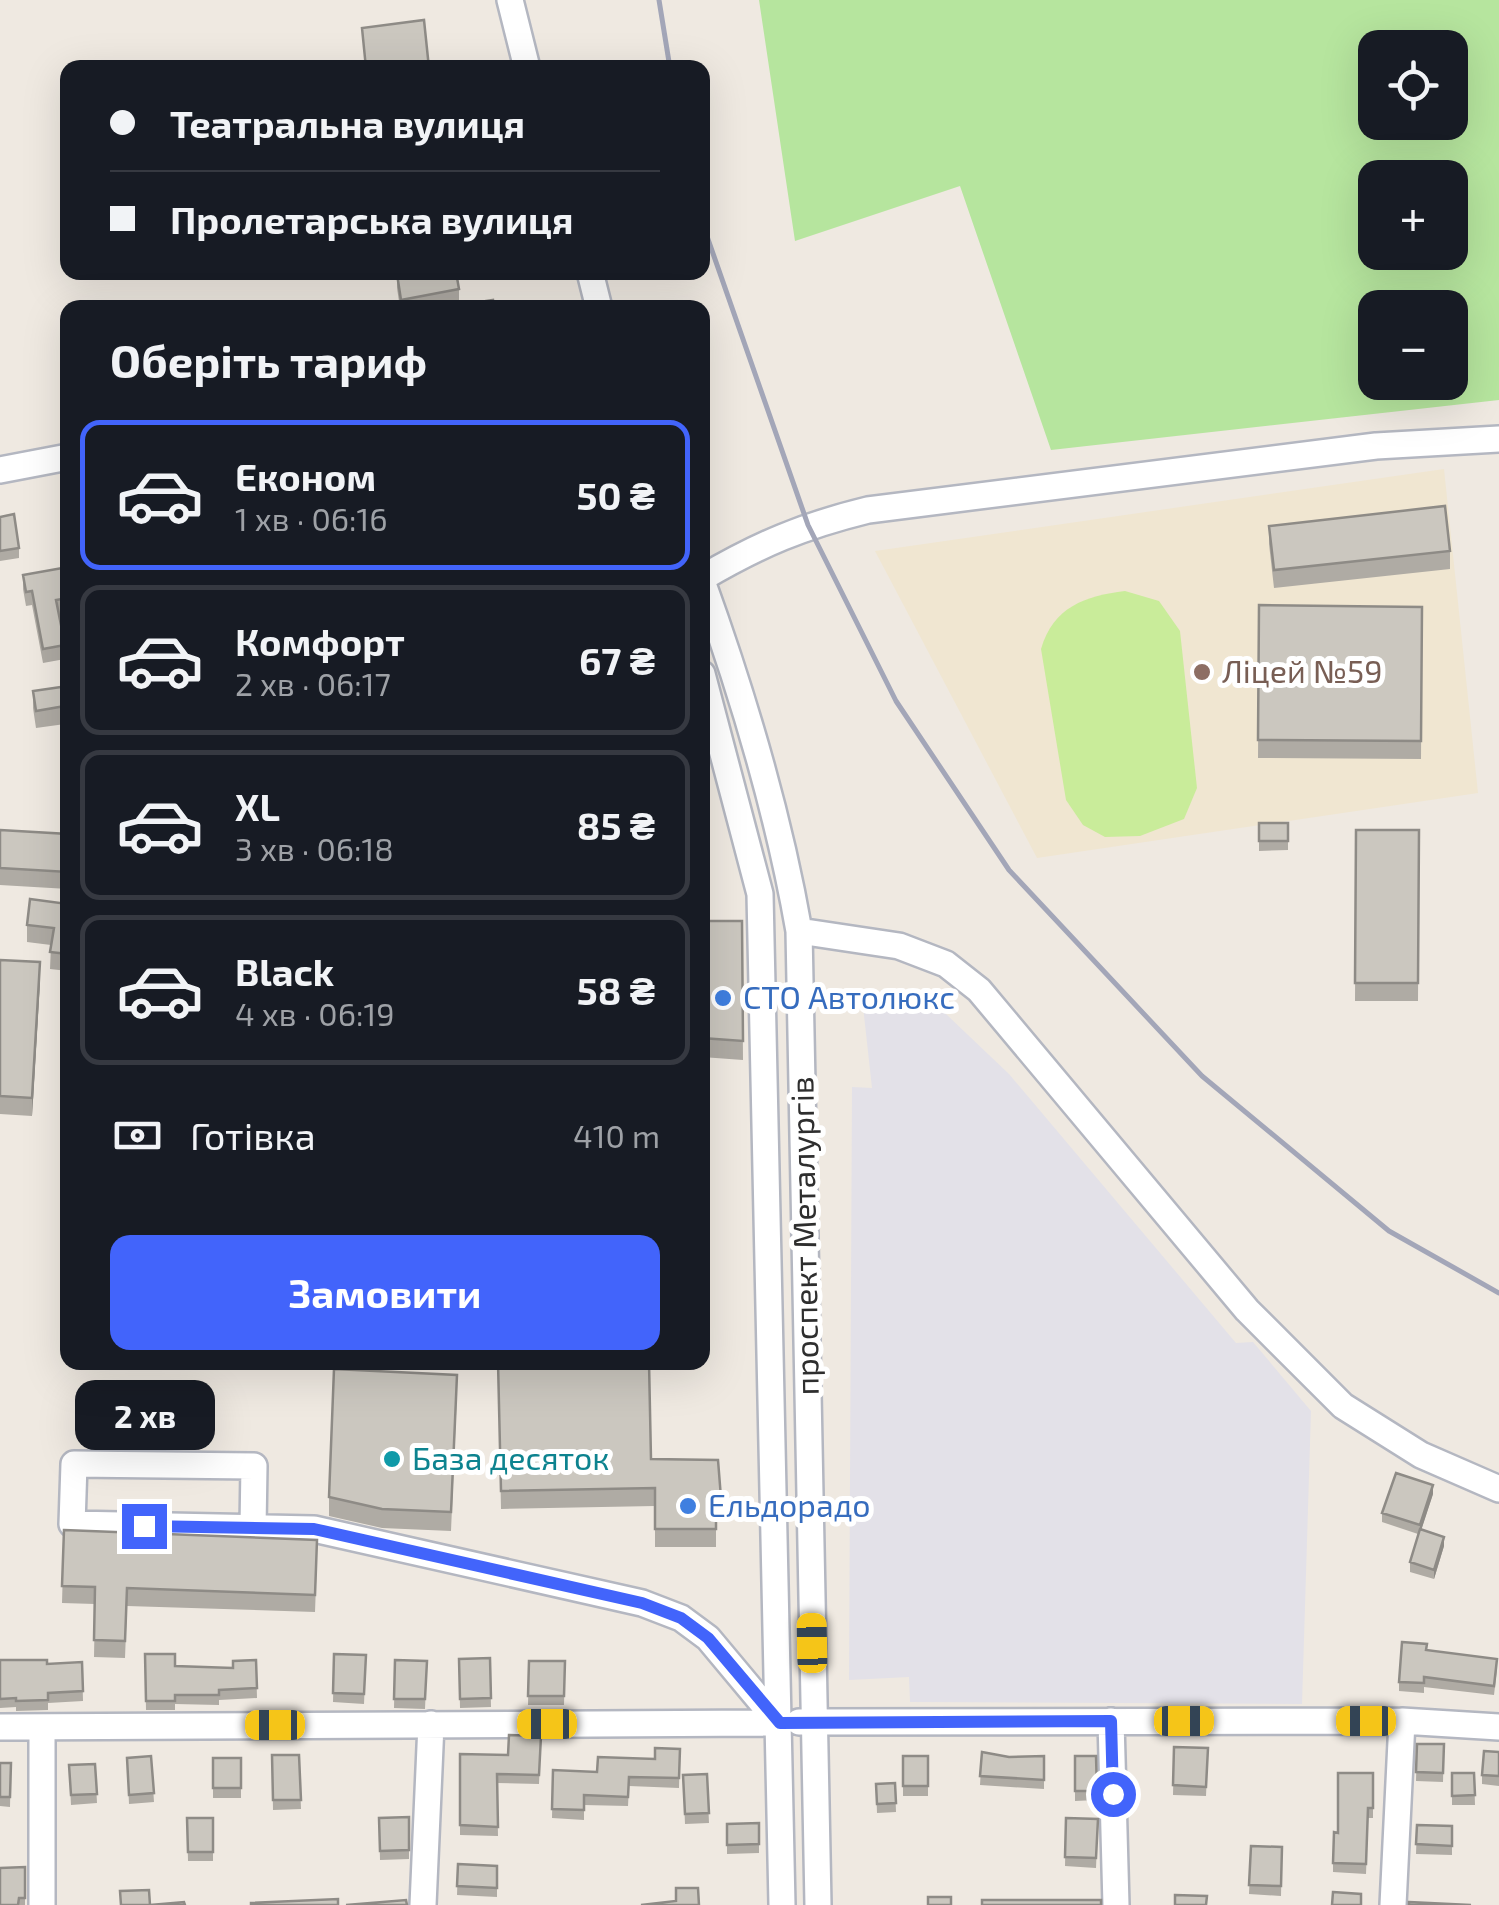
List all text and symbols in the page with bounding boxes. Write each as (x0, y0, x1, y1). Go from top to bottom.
map controls (1358, 30, 1468, 400)
button: locate (1358, 30, 1468, 140)
text: Театральна вулиця (170, 100, 525, 146)
button: + (1358, 160, 1468, 270)
text: Пролетарська вулиця (170, 196, 573, 242)
button: − (1358, 290, 1468, 400)
text: Оберіть тариф (110, 333, 427, 387)
icon: car (115, 450, 205, 540)
text: Економ (235, 453, 376, 499)
text: 50 ₴ (576, 472, 655, 518)
text: 1 хв · 06:16 (235, 499, 388, 537)
icon: car (115, 615, 205, 705)
text: Комфорт (235, 618, 405, 664)
text: 67 ₴ (579, 637, 655, 683)
place label: Ліцей №59 (1222, 651, 1383, 689)
marker: Ліцей №59 (1191, 661, 1213, 683)
text: 2 хв · 06:17 (235, 664, 391, 702)
icon: car (115, 780, 205, 870)
text: XL (235, 783, 280, 829)
text: 85 ₴ (577, 802, 655, 848)
text: 3 хв · 06:18 (235, 829, 394, 867)
icon: car (115, 945, 205, 1035)
text: Black (235, 948, 334, 994)
text: 58 ₴ (577, 967, 655, 1013)
place label: СТО Автолюкс (743, 977, 955, 1015)
marker: СТО Автолюкс (712, 987, 734, 1009)
text: 4 хв · 06:19 (235, 994, 395, 1032)
street label: проспект Металургів (781, 1076, 826, 1396)
icon: cash (110, 1108, 165, 1163)
text: Готівка (190, 1112, 316, 1158)
text: 410 m (573, 1116, 660, 1154)
button: Замовити (110, 1235, 660, 1350)
callout: 2 хв (74, 1381, 214, 1451)
text: 2 хв (114, 1396, 176, 1434)
place label: База десяток (412, 1438, 609, 1476)
marker: База десяток (381, 1448, 403, 1470)
place label: Ельдорадо (708, 1485, 871, 1523)
marker: Ельдорадо (677, 1495, 699, 1517)
route end (122, 1504, 167, 1549)
car (796, 1613, 828, 1673)
car (1154, 1706, 1214, 1736)
car (1336, 1706, 1396, 1736)
car (517, 1709, 577, 1739)
car (245, 1710, 305, 1740)
route start (1091, 1772, 1136, 1817)

